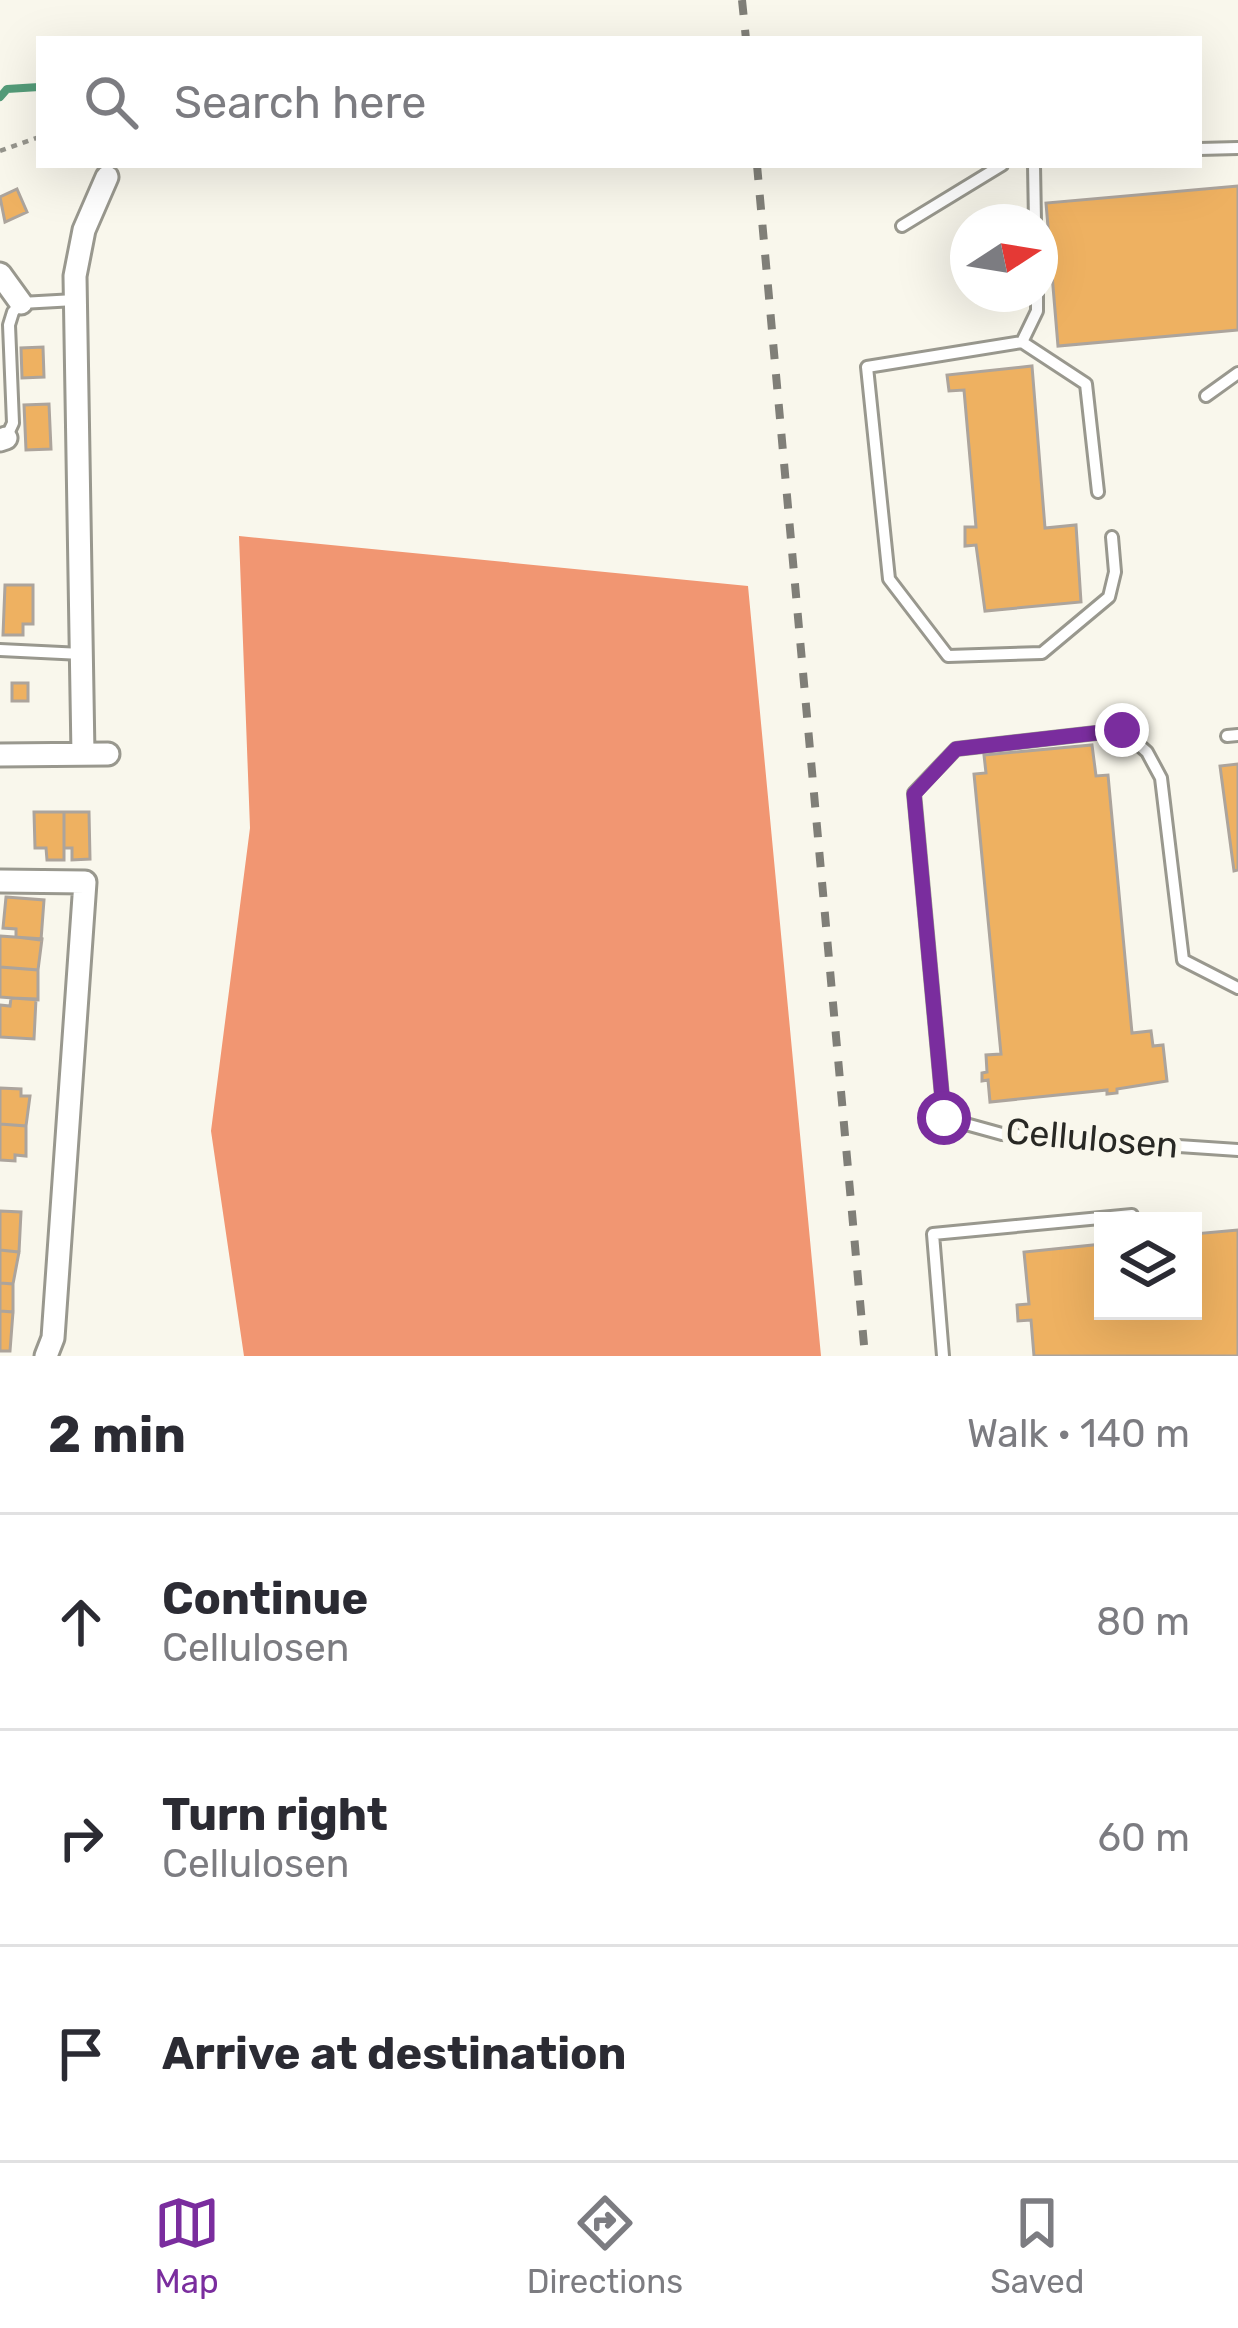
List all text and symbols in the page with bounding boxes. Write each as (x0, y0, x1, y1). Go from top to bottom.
search box (36, 36, 1202, 168)
icon: search (78, 69, 144, 135)
text: Search here (174, 76, 426, 129)
north arrow (950, 204, 1058, 312)
route end (1095, 703, 1149, 757)
route start (917, 1091, 971, 1145)
street label: Cellulosen (1004, 1109, 1180, 1167)
map controls (1094, 1212, 1202, 1320)
button: layers (1094, 1212, 1202, 1320)
text: 2 min (48, 1404, 186, 1465)
text: Walk · 140 m (967, 1411, 1190, 1457)
text: Continue (162, 1572, 368, 1625)
icon: ahead (48, 1589, 114, 1655)
text: 80 m (1096, 1599, 1190, 1645)
text: Cellulosen (162, 1625, 349, 1671)
text: Turn right (162, 1788, 388, 1841)
icon: right (48, 1805, 114, 1871)
text: 60 m (1097, 1815, 1190, 1861)
text: Cellulosen (162, 1841, 349, 1887)
icon: arrive (48, 2021, 114, 2087)
text: Arrive at destination (162, 2027, 627, 2080)
tab: Map (154, 2190, 220, 2301)
tab: Directions (527, 2190, 683, 2301)
tab: Saved (990, 2190, 1084, 2301)

